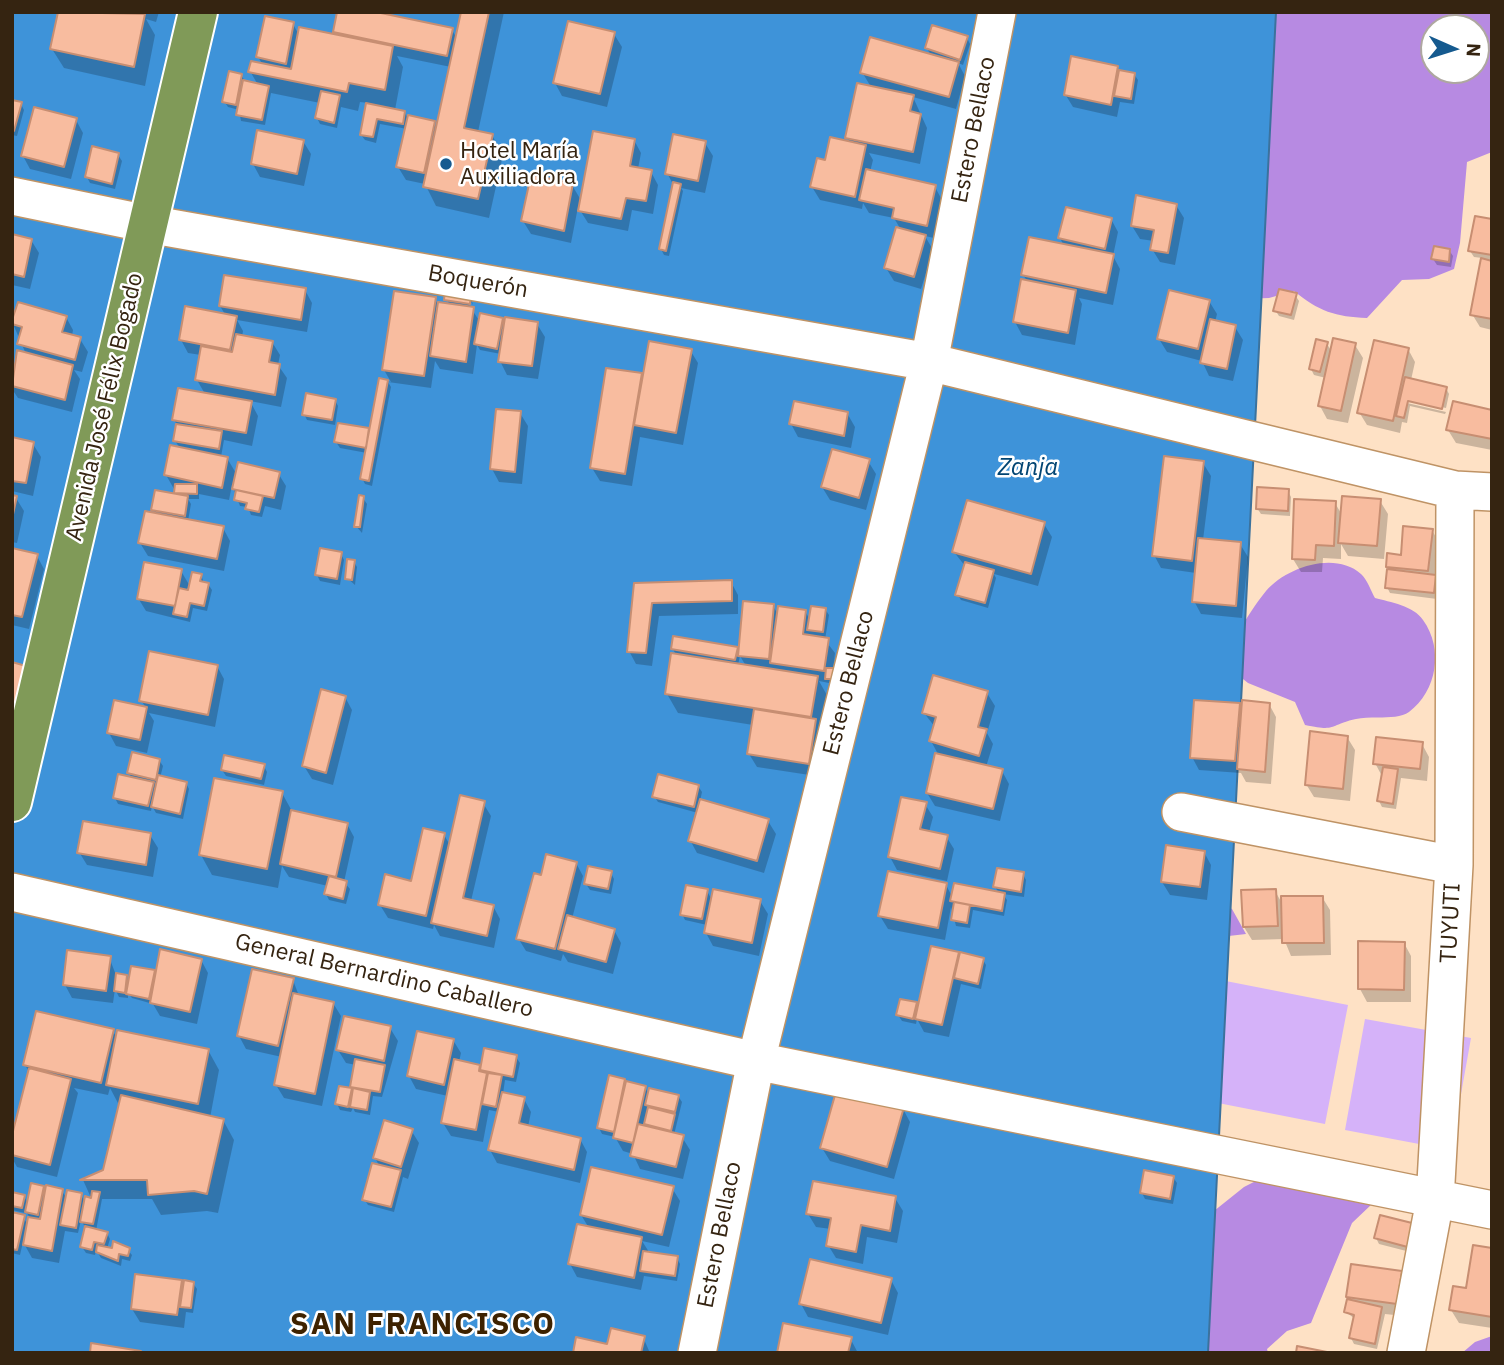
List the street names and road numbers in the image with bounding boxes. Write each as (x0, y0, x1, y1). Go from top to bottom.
street label: Estero Bellaco (946, 55, 1002, 205)
street label: Boquerón (426, 260, 530, 304)
street label: Avenida José Félix Bogado (61, 270, 149, 544)
street label: Estero Bellaco (818, 608, 880, 758)
street label: TUYUTI (1435, 882, 1467, 964)
street label: General Bernardino Caballero (232, 928, 536, 1024)
street label: Estero Bellaco (692, 1160, 748, 1310)

